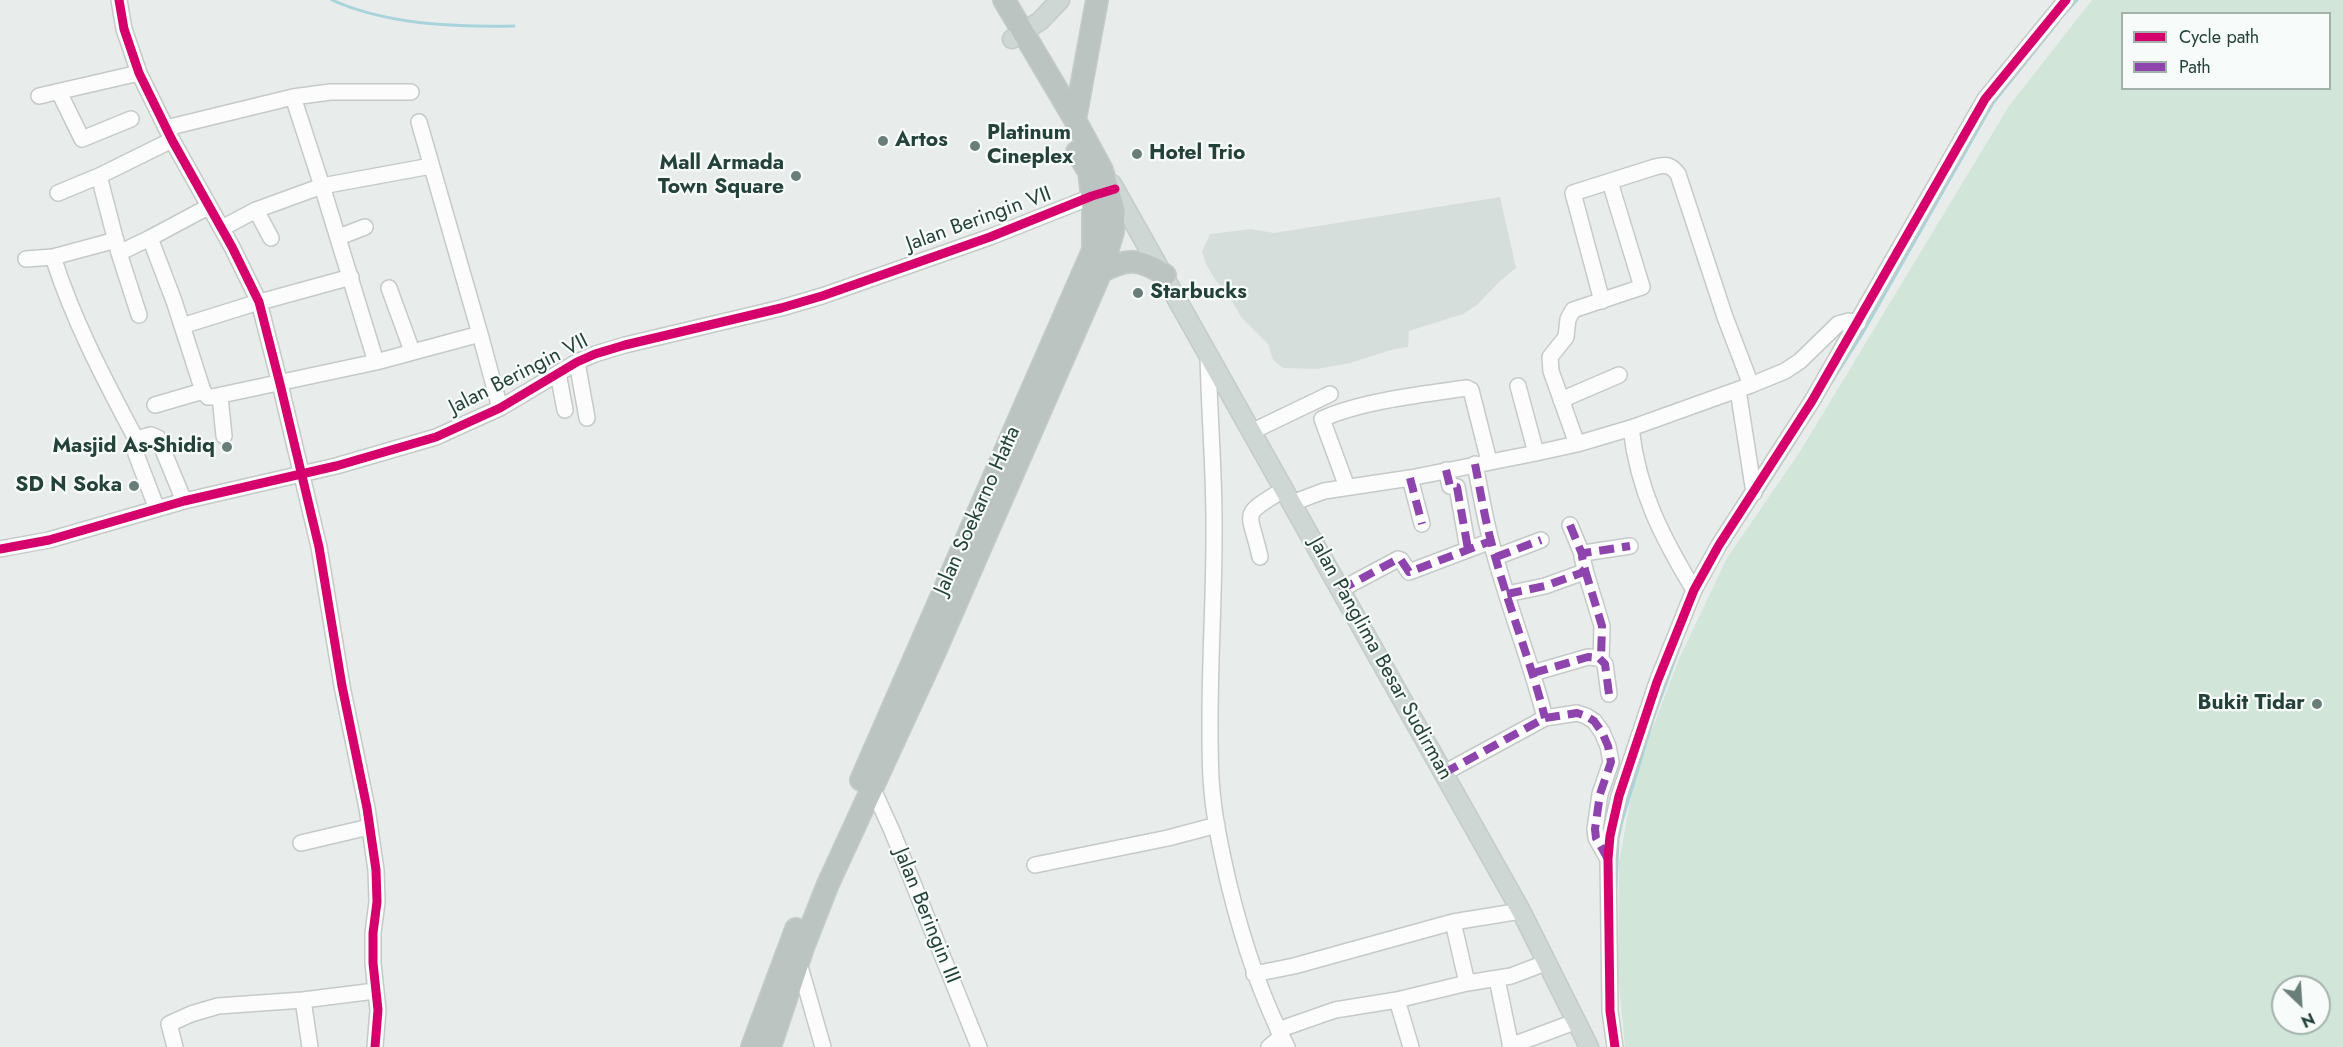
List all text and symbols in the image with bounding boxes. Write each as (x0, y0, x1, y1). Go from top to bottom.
legend (2121, 12, 2331, 90)
text: Cycle path (2179, 24, 2259, 50)
text: Path (2179, 54, 2211, 80)
place label: Platinum Cineplex (987, 121, 1073, 171)
place label: Artos (895, 128, 948, 154)
marker: Artos (876, 134, 890, 148)
marker: Platinum Cineplex (968, 139, 982, 153)
place label: Hotel Trio (1149, 141, 1245, 167)
marker: Hotel Trio (1130, 147, 1144, 161)
place label: Mall Armada Town Square (658, 151, 784, 201)
marker: Mall Armada Town Square (789, 169, 803, 183)
street label: Jalan Beringin VII (903, 182, 1055, 258)
place label: Starbucks (1150, 280, 1247, 306)
marker: Starbucks (1131, 286, 1145, 300)
street label: Jalan Beringin VII (445, 329, 593, 421)
street label: Jalan Soekarno Hatta (930, 423, 1026, 599)
place label: Masjid As-Shidiq (52, 434, 215, 460)
marker: Masjid As-Shidiq (220, 440, 234, 454)
place label: SD N Soka (15, 473, 122, 499)
marker: SD N Soka (127, 479, 141, 493)
street label: Jalan Panglima Besar Sudirman (1303, 533, 1457, 785)
place label: Bukit Tidar (2198, 691, 2305, 717)
marker: Bukit Tidar (2310, 697, 2324, 711)
street label: Jalan Beringin III (887, 845, 965, 987)
north arrow (2271, 975, 2331, 1035)
text: N (2297, 1007, 2319, 1033)

